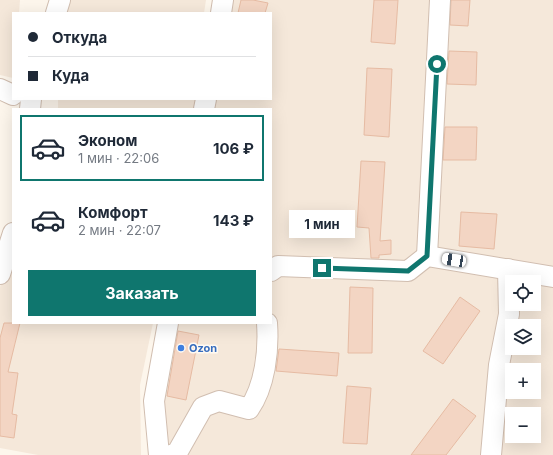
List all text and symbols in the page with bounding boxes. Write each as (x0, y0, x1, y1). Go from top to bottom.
text: Откуда (52, 28, 107, 47)
route start (428, 55, 446, 73)
text: Куда (52, 66, 89, 85)
icon: car (30, 130, 66, 166)
text: Эконом (78, 131, 137, 150)
text: 106 ₽ (213, 139, 254, 158)
text: 1 мин · 22:06 (78, 150, 159, 166)
icon: car (30, 202, 66, 238)
text: Комфорт (78, 203, 148, 222)
callout: 1 мин (289, 210, 355, 238)
text: 143 ₽ (213, 211, 254, 230)
text: 1 мин (304, 216, 340, 232)
text: 2 мин · 22:07 (78, 222, 161, 238)
car (441, 252, 467, 268)
route end (313, 259, 331, 277)
button: Заказать (28, 270, 256, 316)
map controls (505, 275, 541, 443)
button: locate (505, 275, 541, 311)
button: layers (505, 319, 541, 355)
place label: Ozon (189, 341, 217, 355)
marker: Ozon (176, 343, 186, 353)
button: + (505, 363, 541, 399)
button: − (505, 407, 541, 443)

